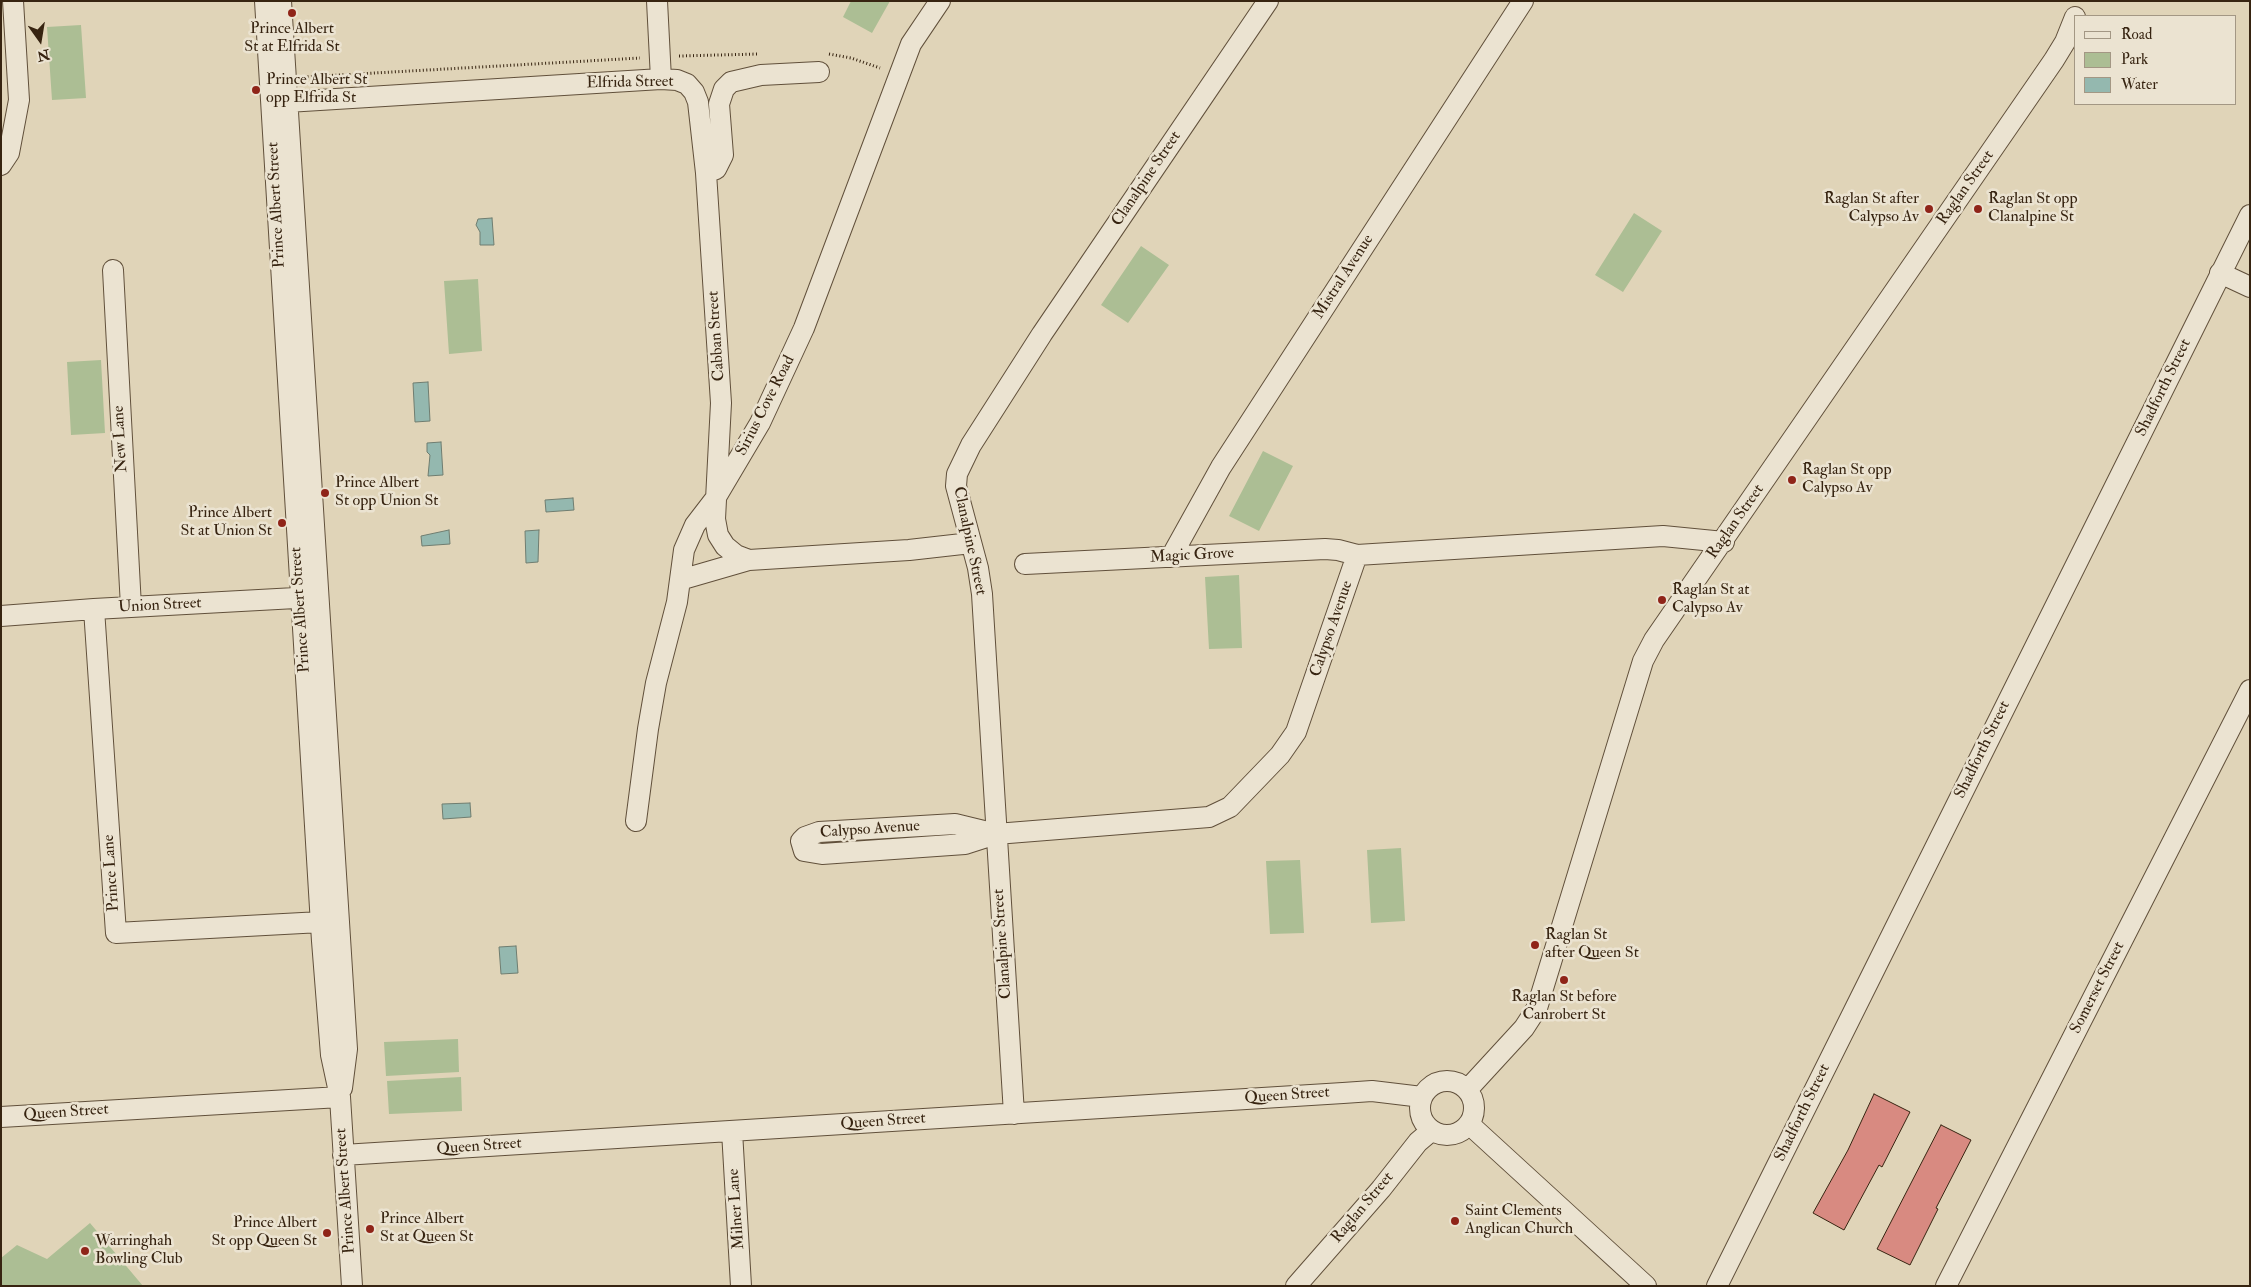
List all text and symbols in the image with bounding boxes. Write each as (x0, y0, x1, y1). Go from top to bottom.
marker: Prince Albert St at Elfrida St (286, 7, 298, 19)
north arrow (15, 15, 65, 65)
legend (2074, 15, 2236, 105)
place label: Prince Albert St at Elfrida St (244, 20, 340, 58)
text: Road (2121, 25, 2152, 44)
text: N (35, 45, 52, 65)
text: Park (2121, 50, 2148, 69)
place label: Prince Albert St opp Elfrida St (266, 71, 367, 109)
street label: Elfrida Street (586, 73, 674, 93)
text: Water (2121, 75, 2158, 94)
marker: Prince Albert St opp Elfrida St (250, 84, 262, 96)
street label: Clanalpine Street (1108, 128, 1186, 230)
street label: Prince Albert Street (264, 142, 290, 268)
street label: Raglan Street (1933, 147, 1999, 229)
place label: Raglan St after Calypso Av (1824, 190, 1919, 228)
place label: Raglan St opp Clanalpine St (1988, 190, 2078, 228)
marker: Raglan St after Calypso Av (1923, 203, 1935, 215)
marker: Raglan St opp Clanalpine St (1972, 203, 1984, 215)
street label: Mistral Avenue (1310, 231, 1378, 323)
street label: Cabban Street (704, 290, 730, 382)
street label: Shadforth Street (2132, 336, 2196, 440)
street label: Sirius Cove Road (732, 353, 800, 459)
street label: New Lane (110, 405, 132, 473)
place label: Raglan St opp Calypso Av (1802, 461, 1892, 499)
place label: Prince Albert St opp Union St (335, 474, 439, 512)
marker: Raglan St opp Calypso Av (1786, 474, 1798, 486)
street label: Raglan Street (1703, 481, 1769, 563)
street label: Clanalpine Street (948, 485, 990, 597)
marker: Prince Albert St opp Union St (319, 487, 331, 499)
place label: Prince Albert St at Union St (181, 504, 272, 542)
marker: Prince Albert St at Union St (276, 517, 288, 529)
street label: Magic Grove (1149, 544, 1235, 568)
street label: Prince Albert Street (287, 547, 315, 673)
street label: Calypso Avenue (1307, 578, 1357, 680)
place label: Raglan St at Calypso Av (1672, 581, 1749, 619)
street label: Union Street (118, 594, 202, 618)
marker: Raglan St at Calypso Av (1656, 594, 1668, 606)
street label: Shadforth Street (1951, 698, 2015, 802)
street label: Calypso Avenue (819, 817, 921, 843)
street label: Prince Lane (100, 834, 124, 912)
street label: Clanalpine Street (990, 888, 1016, 1000)
place label: Raglan St after Queen St (1545, 926, 1639, 964)
marker: Raglan St after Queen St (1529, 939, 1541, 951)
street label: Somerset Street (2067, 939, 2129, 1037)
marker: Raglan St before Canrobert St (1558, 974, 1570, 986)
place label: Raglan St before Canrobert St (1511, 988, 1617, 1026)
street label: Shadforth Street (1771, 1061, 1835, 1165)
street label: Queen Street (1244, 1083, 1330, 1109)
street label: Queen Street (23, 1100, 109, 1126)
street label: Queen Street (840, 1109, 926, 1135)
street label: Prince Albert Street (332, 1128, 360, 1254)
street label: Queen Street (436, 1134, 522, 1160)
street label: Milner Lane (725, 1168, 749, 1250)
street label: Raglan Street (1328, 1169, 1398, 1247)
place label: Saint Clements Anglican Church (1465, 1202, 1573, 1240)
place label: Prince Albert St at Queen St (380, 1210, 473, 1248)
place label: Prince Albert St opp Queen St (211, 1214, 317, 1252)
marker: Saint Clements Anglican Church (1449, 1215, 1461, 1227)
marker: Prince Albert St at Queen St (364, 1223, 376, 1235)
marker: Prince Albert St opp Queen St (321, 1227, 333, 1239)
place label: Warringhah Bowling Club (95, 1232, 183, 1270)
marker: Warringhah Bowling Club (79, 1245, 91, 1257)

